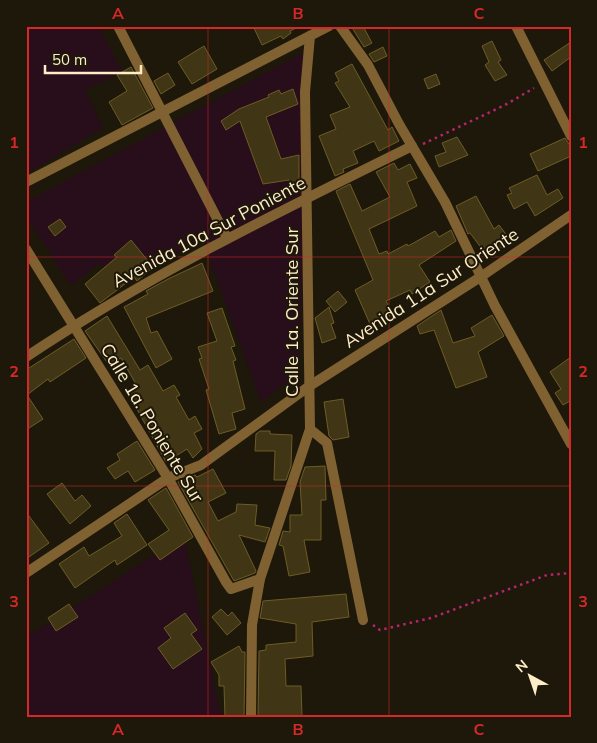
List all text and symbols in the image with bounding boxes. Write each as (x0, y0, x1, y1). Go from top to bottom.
text: A (112, 3, 124, 23)
text: B (292, 3, 304, 23)
text: C (474, 3, 485, 23)
scale bar (45, 42, 141, 74)
text: 50 m (52, 50, 87, 69)
text: 1 (9, 132, 19, 152)
text: 1 (578, 132, 588, 152)
street label: Avenida 10a Sur Poniente (108, 171, 309, 292)
street label: Avenida 11a Sur Oriente (339, 222, 523, 353)
street label: Calle 1a. Oriente Sur (280, 226, 303, 397)
street label: Calle 1a. Poniente Sur (96, 339, 209, 507)
text: 2 (9, 361, 19, 381)
text: 2 (578, 361, 588, 381)
text: 3 (9, 591, 19, 611)
text: 3 (578, 591, 588, 611)
north arrow (504, 650, 554, 700)
text: N (512, 656, 531, 676)
text: A (112, 719, 124, 739)
text: B (292, 719, 304, 739)
text: C (474, 719, 485, 739)

